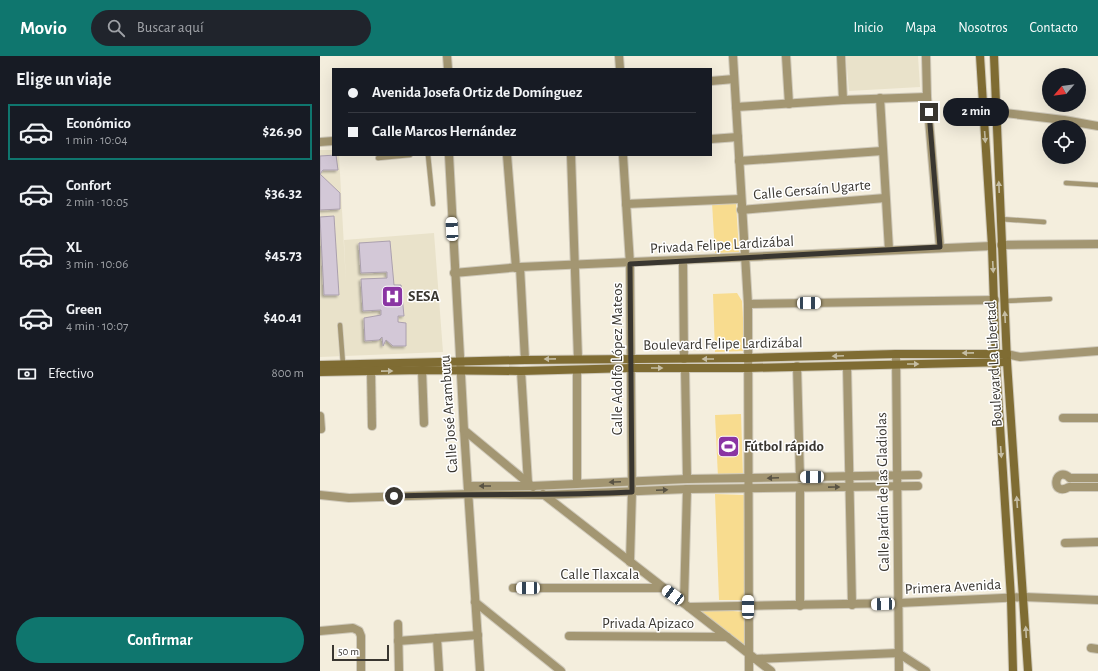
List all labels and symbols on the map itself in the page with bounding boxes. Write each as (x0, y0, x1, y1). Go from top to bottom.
north arrow (1042, 68, 1086, 112)
callout: 2 min (943, 98, 1009, 126)
route end (920, 103, 938, 121)
one-way arrow (981, 131, 988, 143)
street label: Calle Gersaín Ugarte (753, 177, 871, 203)
one-way arrow (996, 180, 1002, 193)
car (445, 217, 459, 241)
street label: Privada Felipe Lardizábal (650, 234, 794, 256)
one-way arrow (990, 261, 996, 274)
hospital icon: SESA (380, 283, 406, 309)
street label: Calle Adolfo López Mateos (610, 283, 625, 435)
place label: SESA (408, 289, 440, 304)
car (797, 297, 821, 309)
street label: Boulevard La Libertad (983, 300, 1005, 427)
one-way arrow (1002, 311, 1009, 323)
street label: Boulevard Felipe Lardizábal (643, 335, 803, 353)
one-way arrow (961, 350, 974, 356)
one-way arrow (832, 352, 844, 359)
street label: Calle José Aramburu (437, 354, 461, 473)
one-way arrow (544, 356, 556, 363)
one-way arrow (701, 356, 714, 362)
one-way arrow (907, 361, 920, 367)
one-way arrow (651, 365, 664, 371)
one-way arrow (381, 368, 394, 374)
street label: Calle Jardín de las Gladiolas (874, 412, 892, 572)
sports icon: Fútbol rápido (716, 433, 742, 459)
place label: Fútbol rápido (744, 439, 824, 454)
one-way arrow (998, 446, 1005, 458)
car (800, 471, 824, 483)
one-way arrow (767, 475, 779, 482)
one-way arrow (609, 478, 621, 485)
one-way arrow (478, 483, 491, 489)
one-way arrow (828, 484, 841, 490)
route start (385, 487, 403, 505)
one-way arrow (656, 487, 668, 494)
one-way arrow (1014, 496, 1021, 508)
street label: Calle Tlaxcala (561, 567, 639, 582)
street label: Primera Avenida (904, 577, 1002, 597)
car (516, 582, 540, 594)
car (660, 583, 686, 607)
car (742, 595, 754, 619)
car (871, 598, 895, 610)
street label: Privada Apizaco (602, 616, 694, 631)
one-way arrow (1022, 626, 1029, 638)
scale bar (332, 643, 389, 662)

